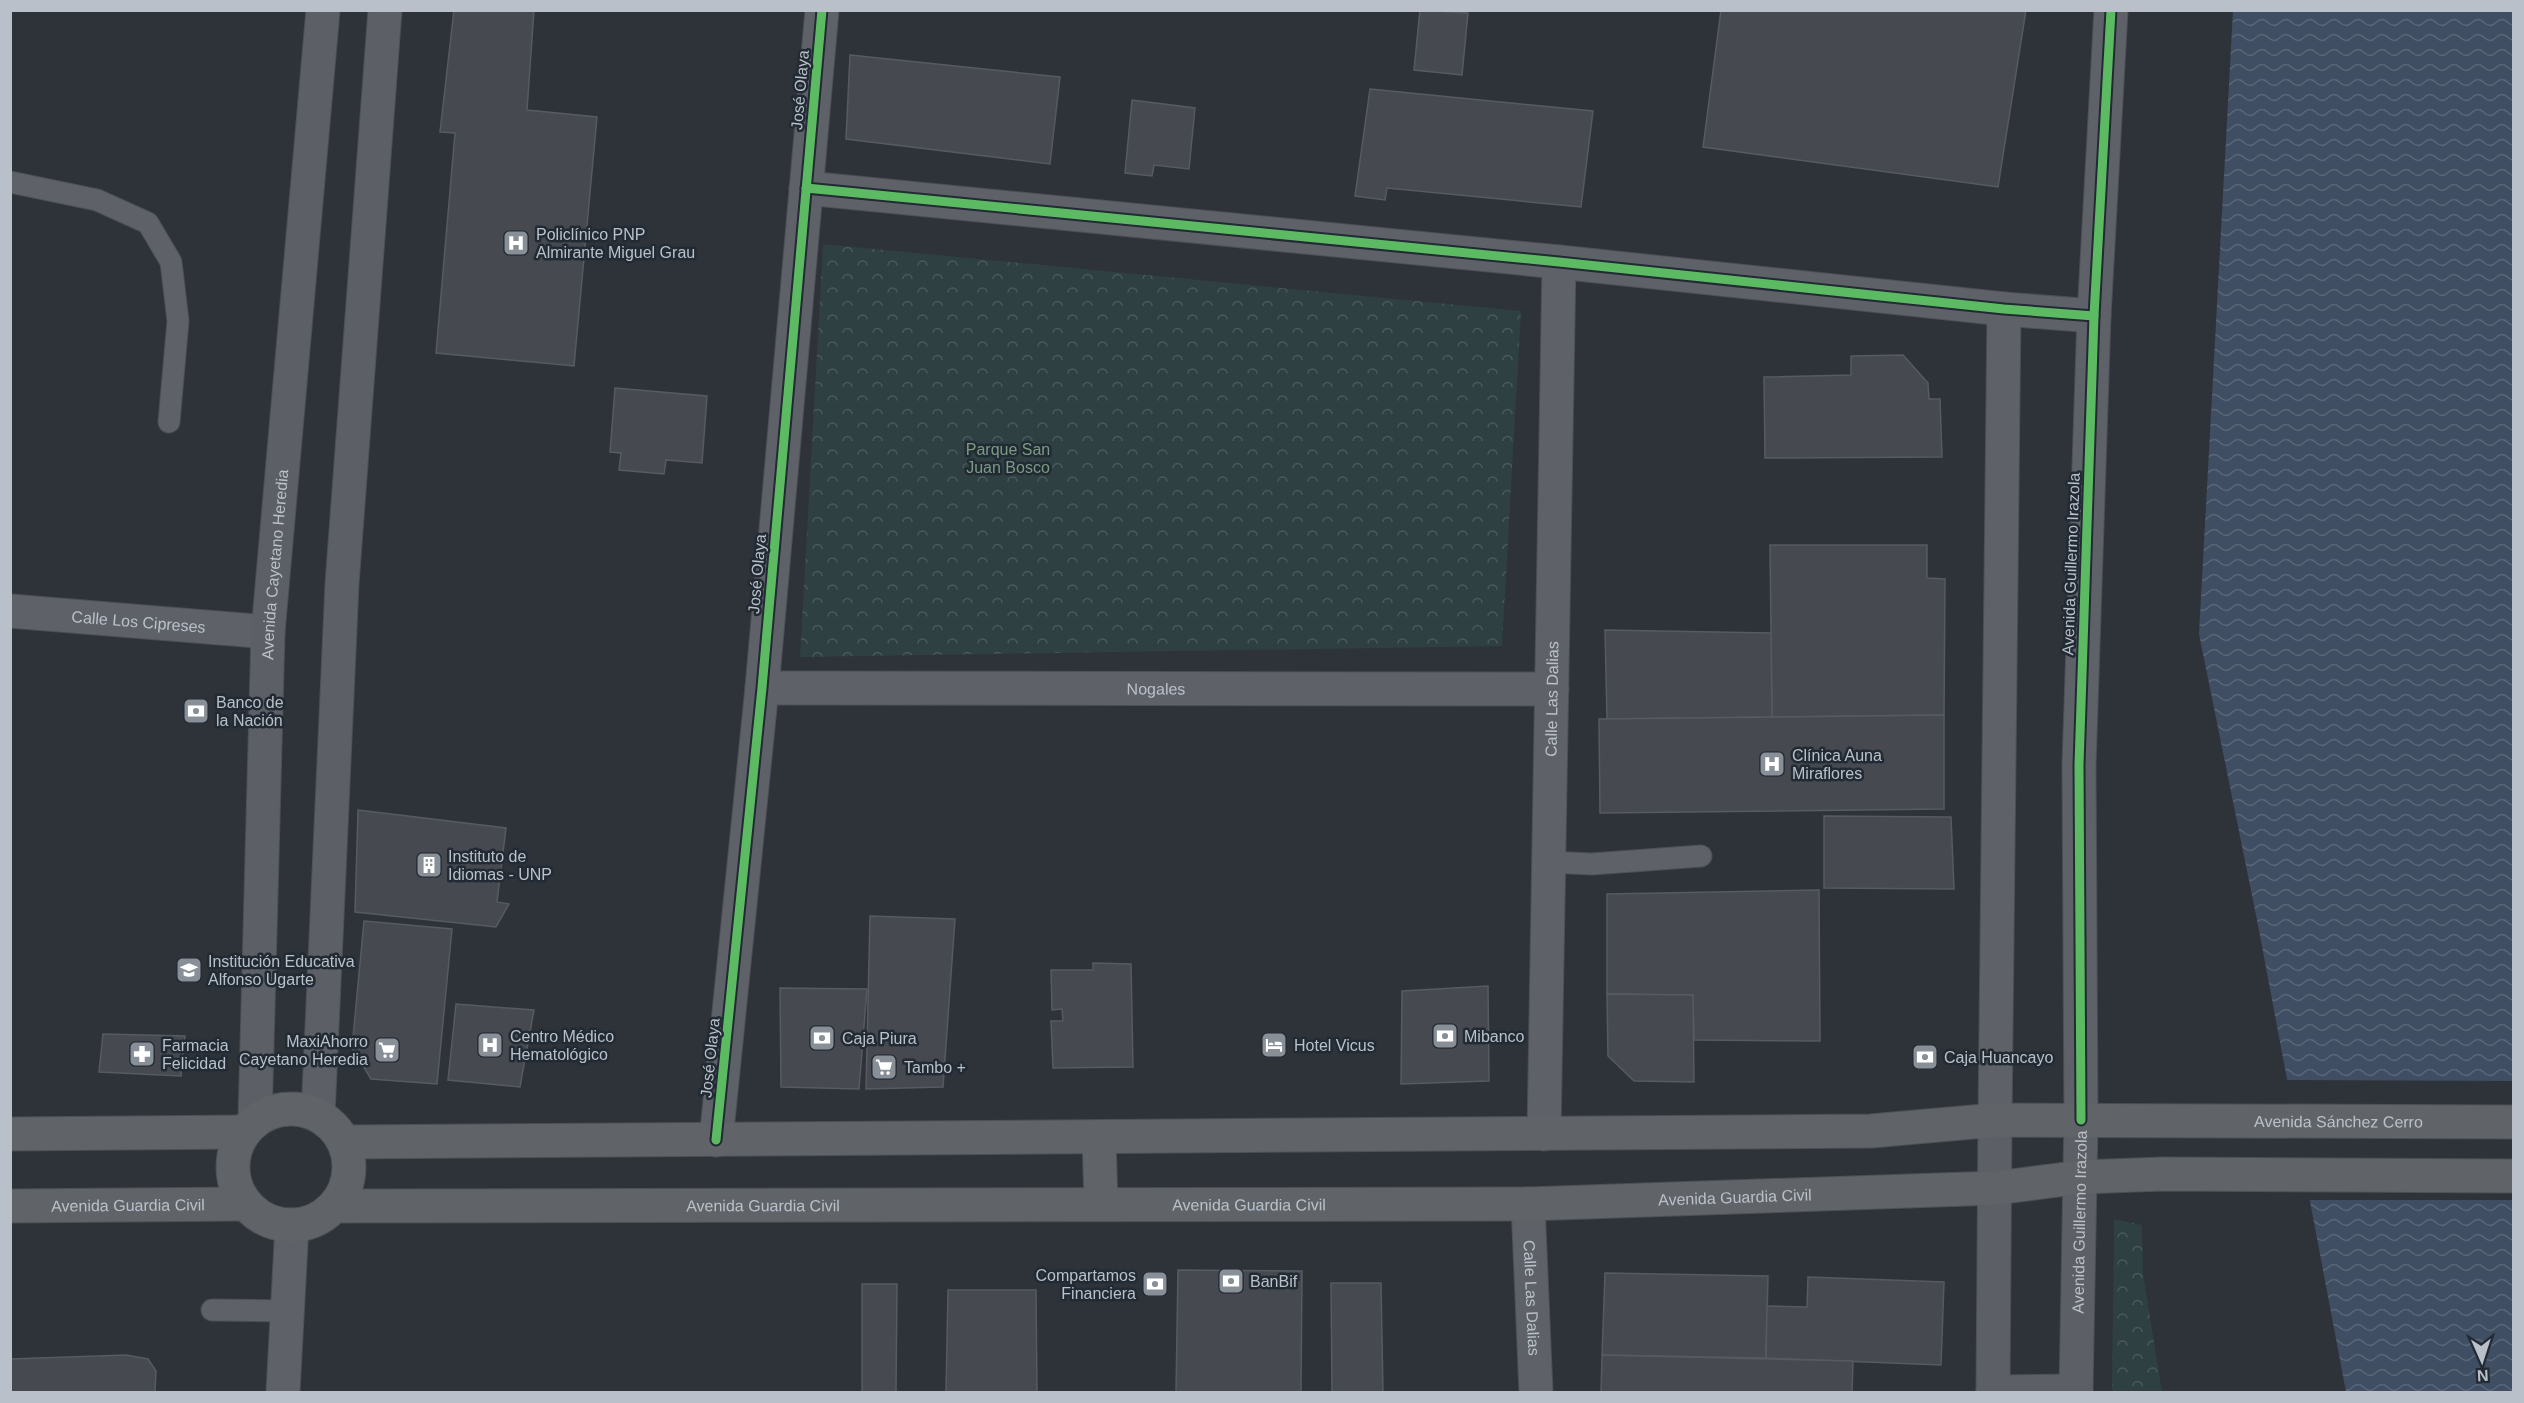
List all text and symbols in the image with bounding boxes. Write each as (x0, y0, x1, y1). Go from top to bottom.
street label: José Olaya (788, 49, 812, 131)
place label: Policlínico PNP Almirante Miguel Grau (536, 226, 695, 261)
hospital icon: Policlínico PNP Almirante Miguel Grau (501, 228, 531, 258)
park label: Parque San Juan Bosco (966, 441, 1050, 476)
street label: Avenida Cayetano Heredia (259, 468, 291, 660)
street label: Avenida Guillermo Irazola (2059, 472, 2083, 656)
street label: José Olaya (745, 533, 769, 615)
street label: Calle Los Cipreses (71, 608, 206, 635)
street label: Calle Las Dalias (1542, 641, 1561, 757)
street label: Nogales (1127, 680, 1185, 697)
place label: Banco de la Nación (216, 694, 284, 729)
bank icon: Banco de la Nación (181, 696, 211, 726)
place label: Clínica Auna Miraflores (1792, 747, 1882, 782)
hospital icon: Clínica Auna Miraflores (1757, 749, 1787, 779)
place label: Instituto de Idiomas - UNP (448, 848, 552, 883)
building icon: Instituto de Idiomas - UNP (414, 850, 444, 880)
place label: Institución Educativa Alfonso Ugarte (208, 953, 355, 988)
school or university icon: Institución Educativa Alfonso Ugarte (174, 955, 204, 985)
street label: José Olaya (697, 1017, 723, 1099)
bank icon: Mibanco (1430, 1021, 1460, 1051)
bank icon: Caja Piura (807, 1023, 837, 1053)
place label: Centro Médico Hematológico (510, 1028, 614, 1063)
place label: Mibanco (1464, 1028, 1525, 1045)
hospital icon: Centro Médico Hematológico (475, 1030, 505, 1060)
place label: Caja Piura (842, 1030, 917, 1047)
hotel icon: Hotel Vicus (1259, 1030, 1289, 1060)
place label: MaxiAhorro Cayetano Heredia (239, 1033, 368, 1068)
supermarket icon: MaxiAhorro Cayetano Heredia (372, 1035, 402, 1065)
place label: Farmacia Felicidad (162, 1037, 229, 1072)
place label: Hotel Vicus (1294, 1037, 1375, 1054)
pharmacy icon: Farmacia Felicidad (127, 1039, 157, 1069)
bank icon: Caja Huancayo (1910, 1042, 1940, 1072)
place label: Caja Huancayo (1944, 1049, 2054, 1066)
supermarket icon: Tambo + (869, 1052, 899, 1082)
place label: Tambo + (904, 1059, 966, 1076)
street label: Avenida Sánchez Cerro (2254, 1112, 2423, 1130)
street label: Avenida Guillermo Irazola (2069, 1130, 2089, 1314)
street label: Avenida Guardia Civil (1658, 1186, 1812, 1208)
street label: Avenida Guardia Civil (51, 1196, 205, 1214)
street label: Avenida Guardia Civil (1172, 1196, 1326, 1213)
street label: Avenida Guardia Civil (686, 1197, 840, 1214)
street label: Calle Las Dalias (1521, 1240, 1543, 1356)
bank icon: BanBif (1216, 1266, 1246, 1296)
place label: Compartamos Financiera (1036, 1267, 1136, 1302)
bank icon: Compartamos Financiera (1140, 1269, 1170, 1299)
place label: BanBif (1250, 1273, 1298, 1290)
north arrow (2452, 1331, 2512, 1391)
text: N (2477, 1367, 2489, 1384)

